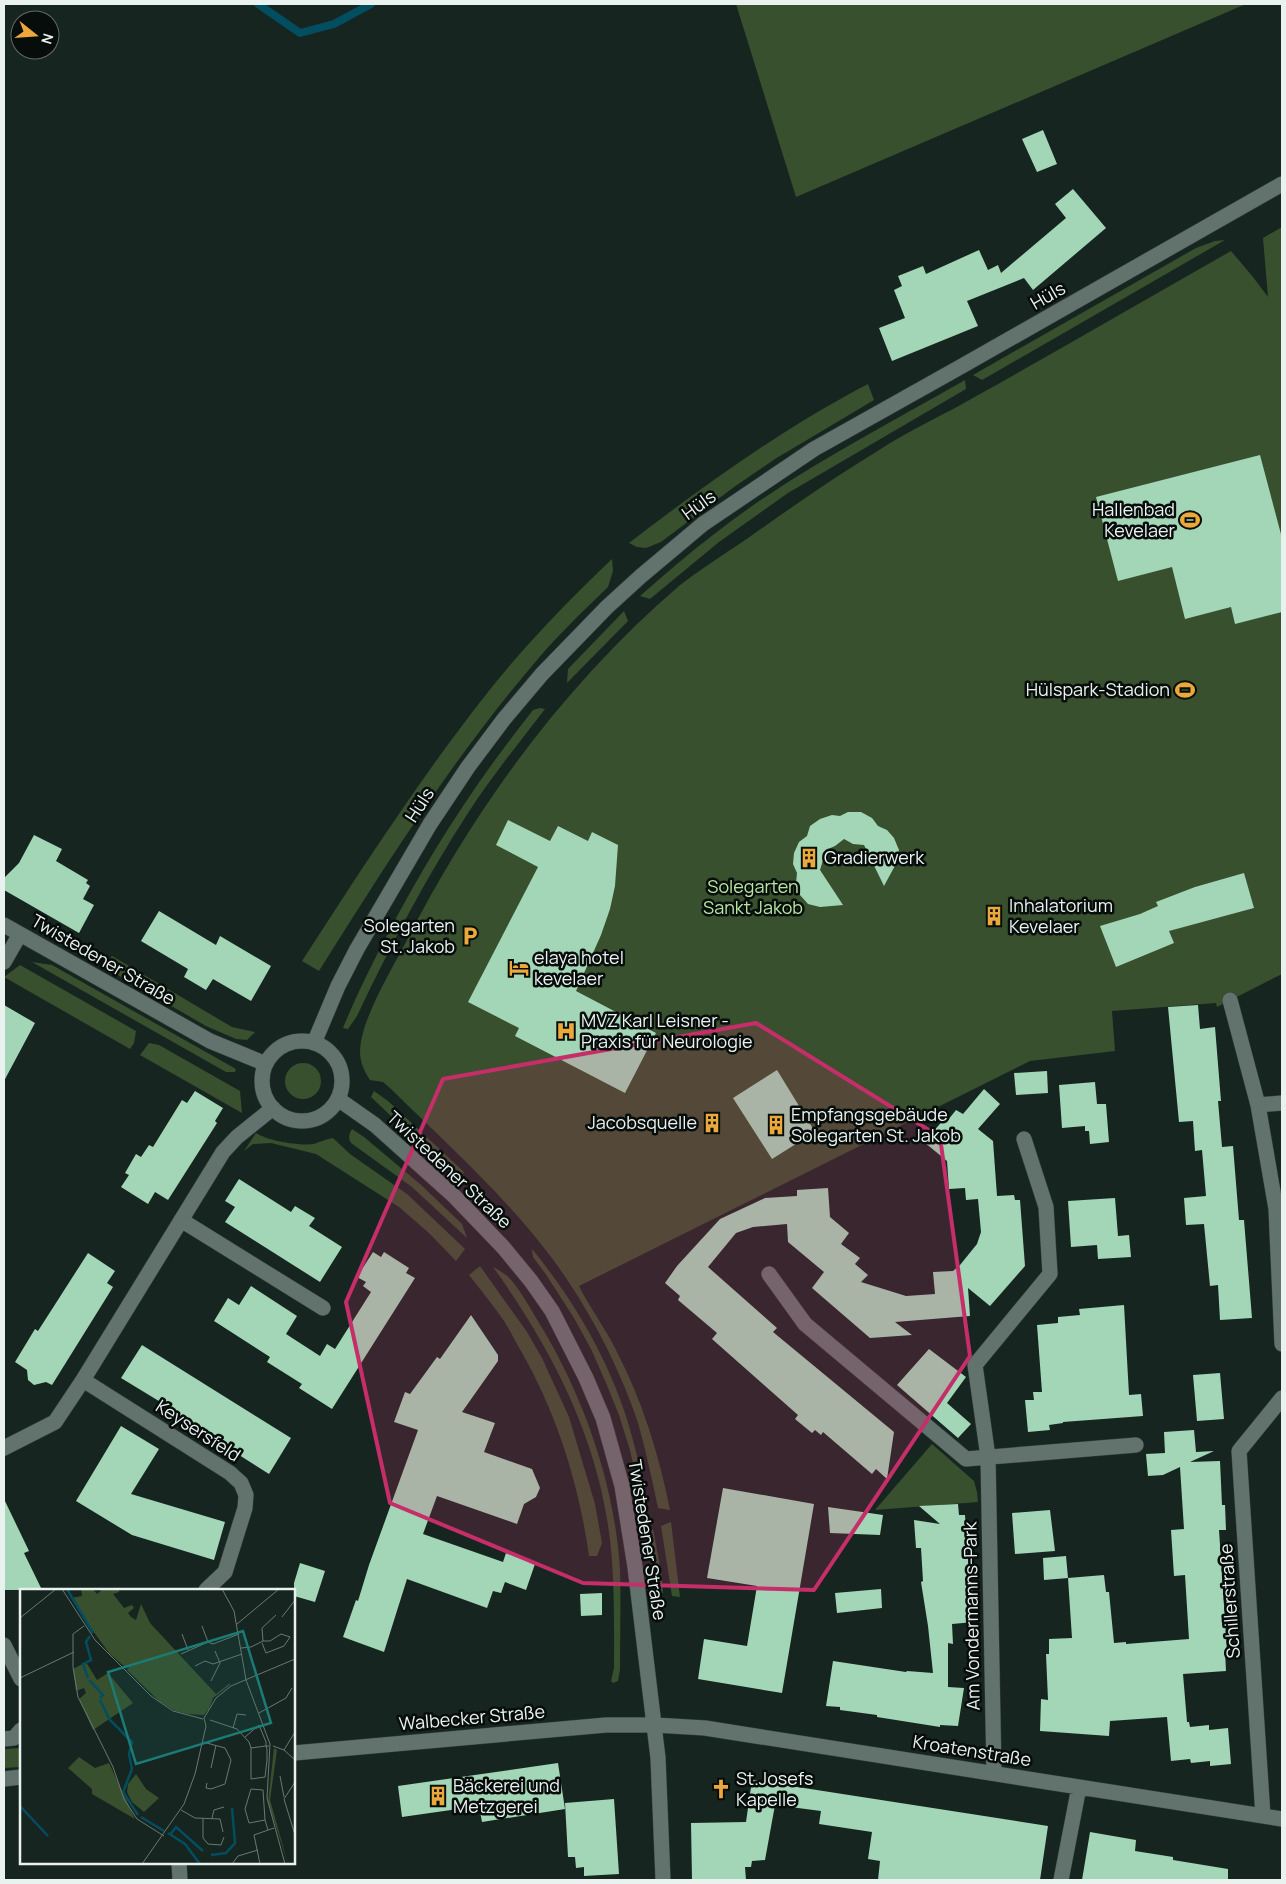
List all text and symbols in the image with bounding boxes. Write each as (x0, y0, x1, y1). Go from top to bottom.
north arrow (10, 10, 60, 60)
text: N (37, 31, 58, 47)
street label: Hüls (1026, 276, 1069, 315)
street label: Hüls (677, 484, 720, 525)
place label: Hallenbad Kevelaer (1092, 497, 1175, 542)
sports icon: Hallenbad Kevelaer (1179, 509, 1201, 531)
place label: Hülspark-Stadion (1026, 677, 1170, 701)
sports icon: Hülspark-Stadion (1174, 679, 1196, 701)
street label: Hüls (399, 783, 439, 826)
place label: Gradierwerk (824, 845, 925, 869)
building icon: Gradierwerk (798, 847, 820, 869)
park label: Solegarten Sankt Jakob (703, 874, 803, 919)
place label: Inhalatorium Kevelaer (1009, 893, 1113, 938)
building icon: Inhalatorium Kevelaer (983, 905, 1005, 927)
street label: Twistedener Straße (27, 908, 180, 1010)
place label: Solegarten St. Jakob (364, 913, 455, 958)
parking icon: Solegarten St. Jakob (459, 925, 481, 947)
place label: elaya hotel kevelaer (534, 945, 624, 990)
hotel icon: elaya hotel kevelaer (508, 957, 530, 979)
place label: MVZ Karl Leisner - Praxis für Neurologie (581, 1008, 753, 1053)
hospital icon: MVZ Karl Leisner - Praxis für Neurologie (555, 1020, 577, 1042)
place label: Empfangsgebäude Solegarten St. Jakob (791, 1102, 961, 1147)
street label: Twistedener Straße (382, 1105, 517, 1233)
place label: Jacobsquelle (587, 1110, 697, 1134)
building icon: Jacobsquelle (701, 1112, 723, 1134)
building icon: Empfangsgebäude Solegarten St. Jakob (765, 1114, 787, 1136)
street label: Keysersfeld (151, 1394, 246, 1467)
street label: Twistedener Straße (623, 1458, 673, 1622)
street label: Am Vondermanns-Park (957, 1520, 985, 1710)
street label: Schillerstraße (1213, 1543, 1245, 1659)
inset map (20, 1589, 295, 1864)
street label: Walbecker Straße (398, 1699, 546, 1735)
street label: Kroatenstraße (911, 1729, 1033, 1771)
place label: St.Josefs Kapelle (736, 1766, 814, 1811)
place label: Bäckerei und Metzgerei (453, 1773, 560, 1818)
church icon: St.Josefs Kapelle (710, 1778, 732, 1800)
building icon: Bäckerei und Metzgerei (427, 1785, 449, 1807)

